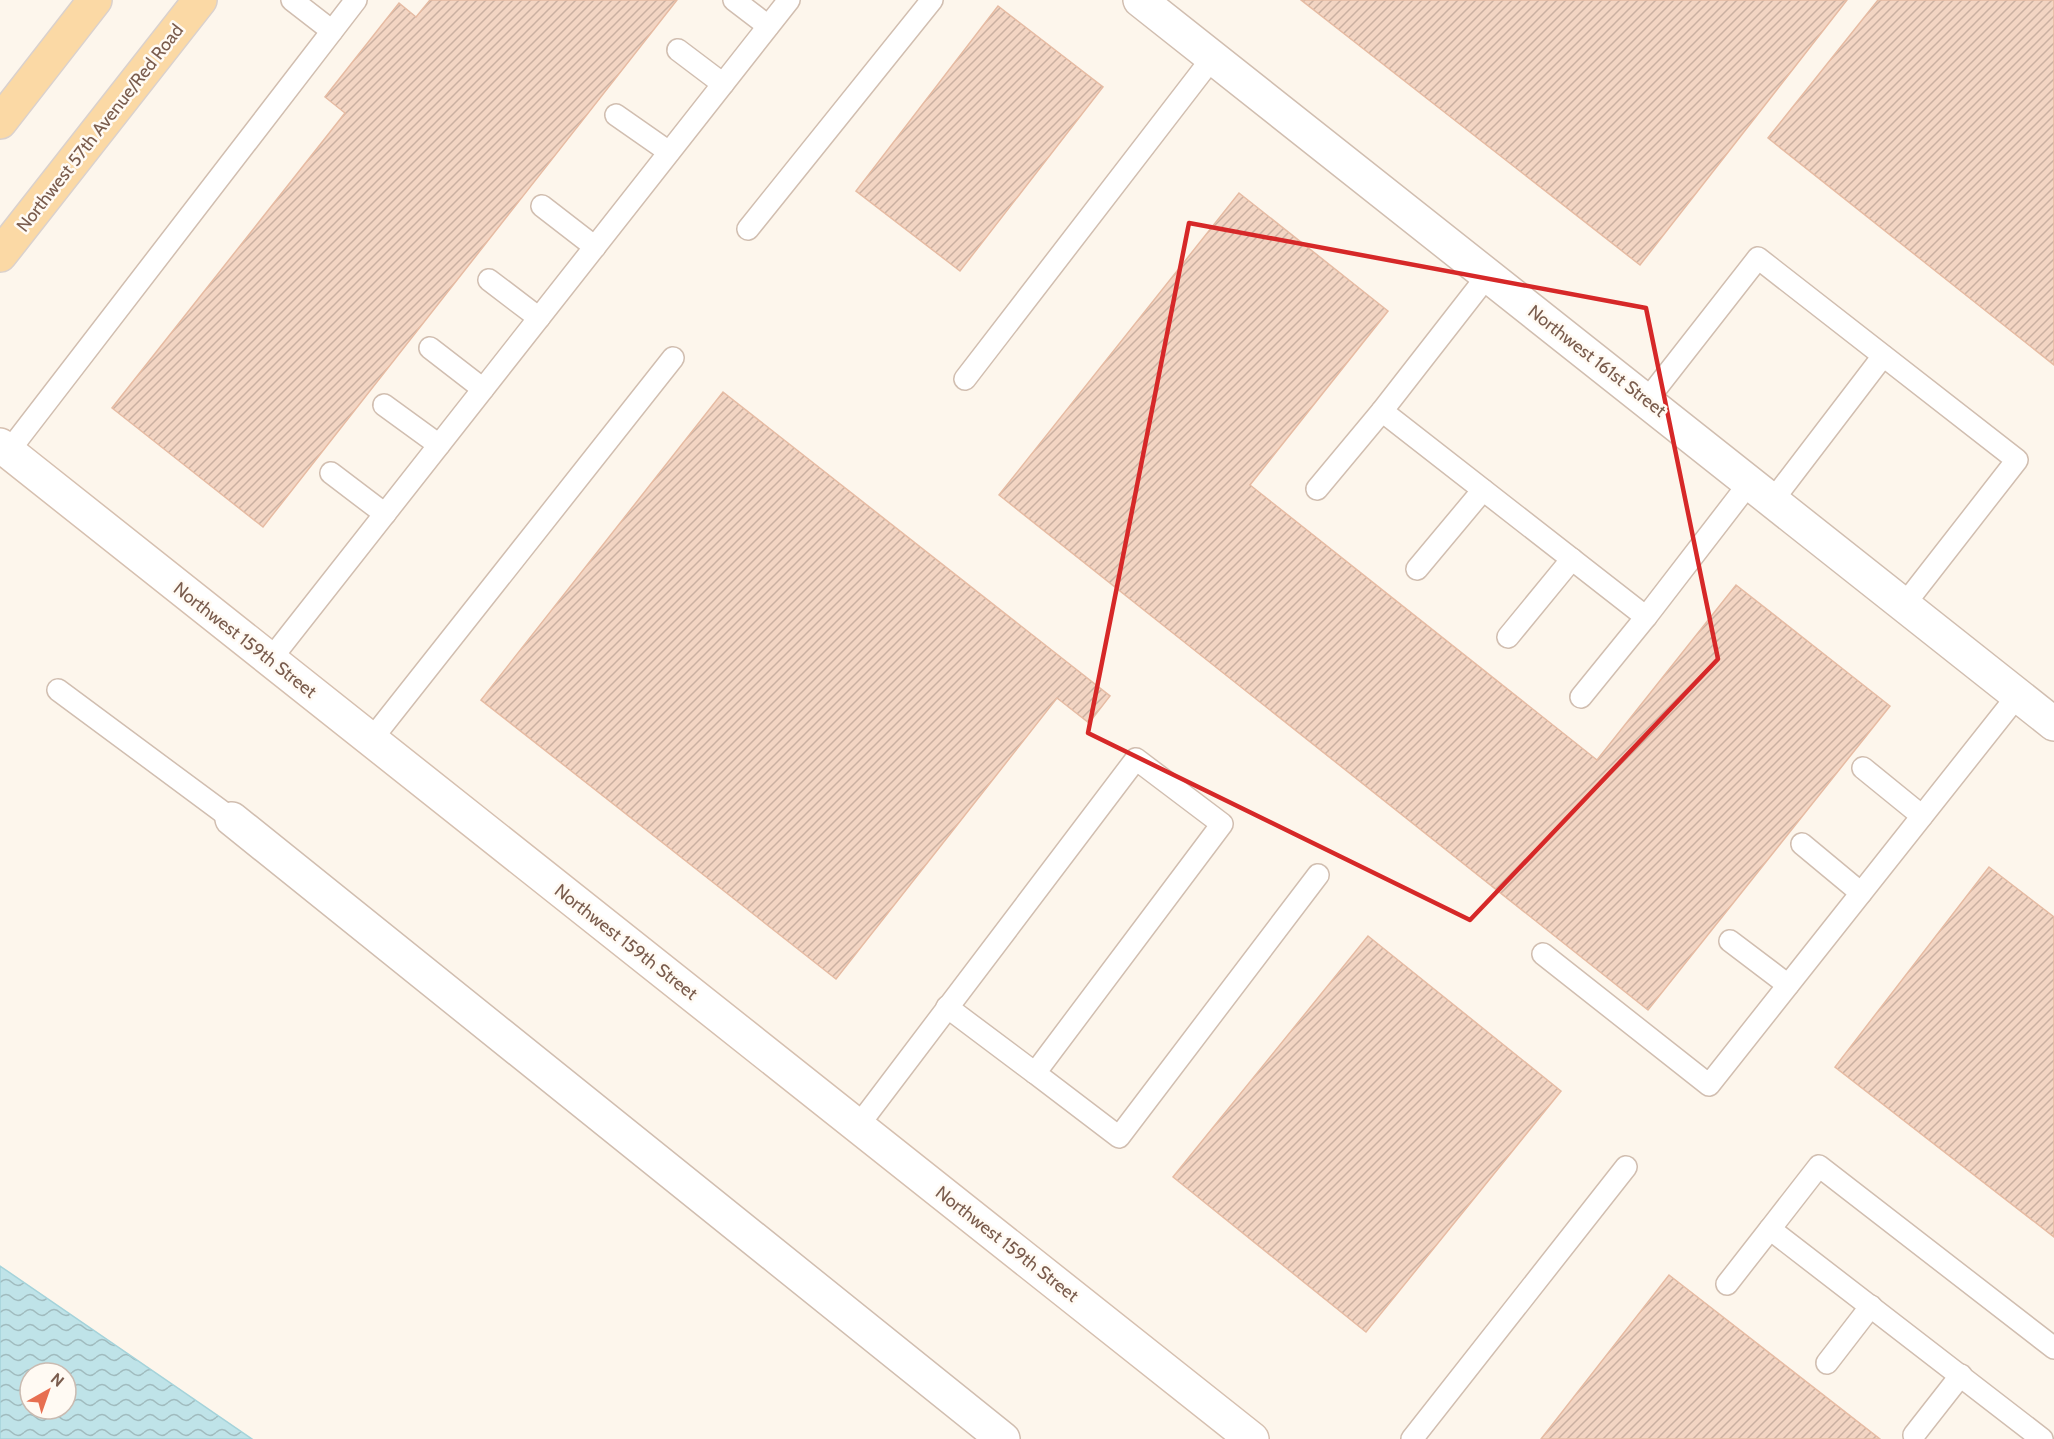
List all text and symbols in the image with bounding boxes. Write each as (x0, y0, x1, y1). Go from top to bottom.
street label: Northwest 57th Avenue/Red Road (12, 20, 188, 236)
street label: Northwest 161st Street (1524, 300, 1670, 422)
street label: Northwest 159th Street (169, 577, 321, 703)
street label: Northwest 159th Street (550, 879, 702, 1005)
street label: Northwest 159th Street (931, 1181, 1083, 1307)
north arrow (18, 1361, 78, 1421)
text: N (47, 1369, 68, 1391)

